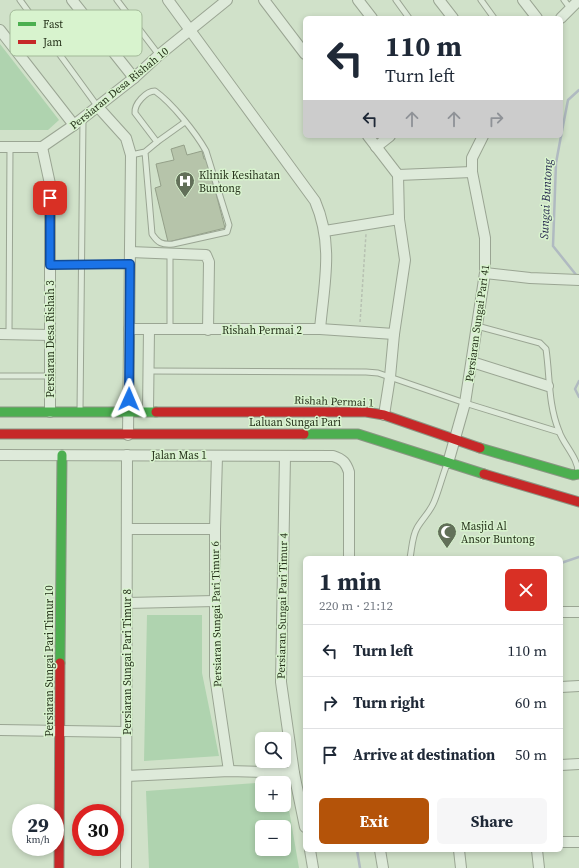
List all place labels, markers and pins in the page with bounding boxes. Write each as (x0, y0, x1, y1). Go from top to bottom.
place label: Klinik Kesihatan Buntong (199, 168, 281, 196)
hospital icon: Klinik Kesihatan Buntong (174, 170, 196, 198)
pin (33, 181, 67, 215)
place label: Masjid Al Ansor Buntong (461, 519, 535, 547)
mosque icon: Masjid Al Ansor Buntong (436, 521, 458, 549)

